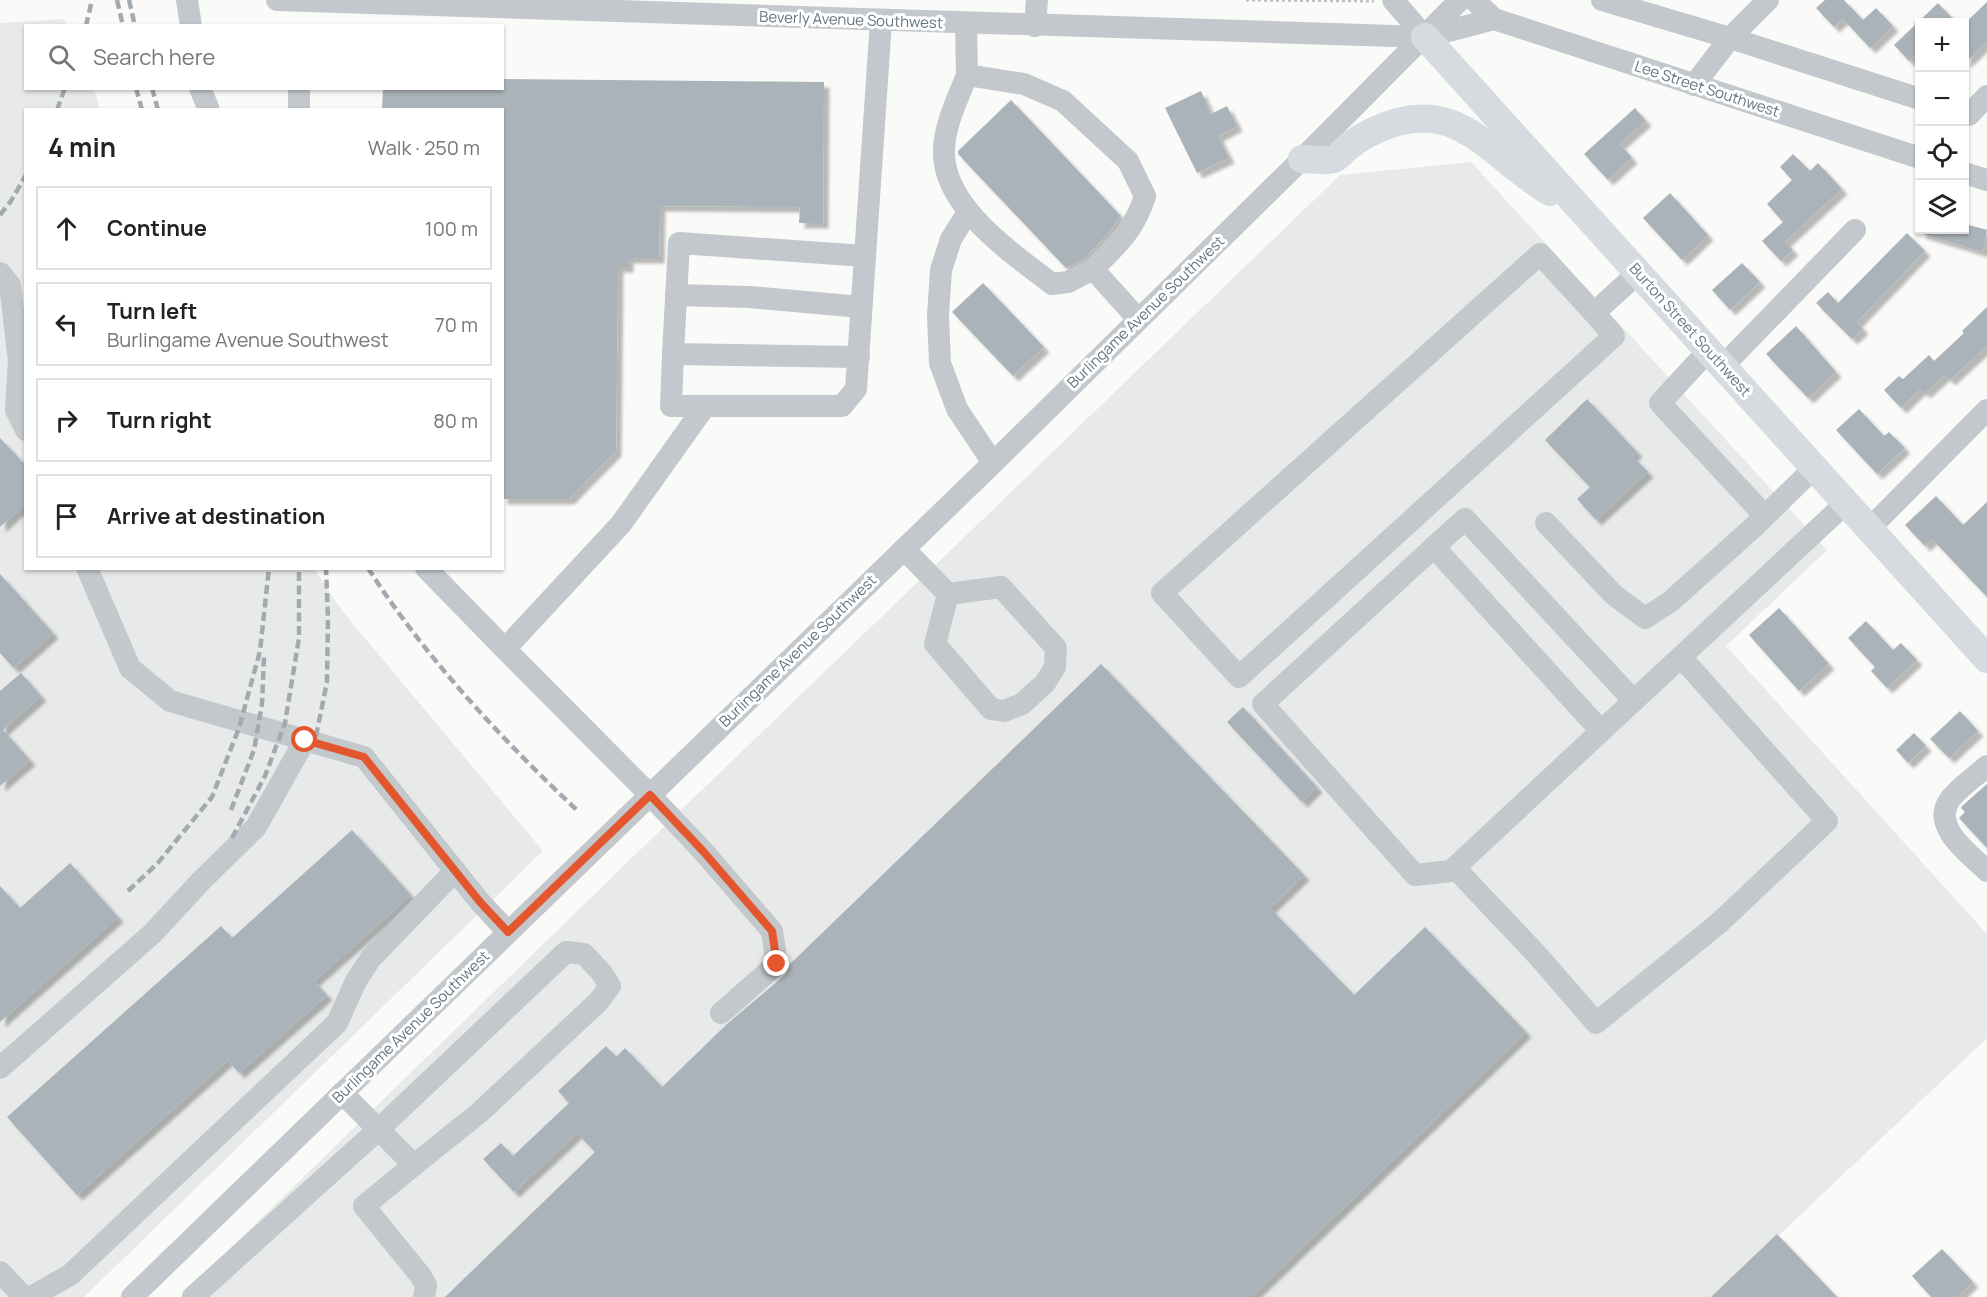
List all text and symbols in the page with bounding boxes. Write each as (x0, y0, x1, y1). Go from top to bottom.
street label: Beverly Avenue Southwest (759, 6, 943, 33)
map controls (1915, 18, 1969, 234)
button: + (1915, 18, 1969, 72)
search box (24, 24, 504, 90)
icon: search (45, 41, 78, 74)
text: Search here (93, 42, 215, 72)
street label: Lee Street Southwest (1632, 55, 1782, 122)
button: − (1915, 72, 1969, 126)
button: locate (1915, 126, 1969, 180)
text: 4 min (48, 129, 116, 165)
text: Walk · 250 m (368, 134, 480, 161)
button: layers (1915, 180, 1969, 234)
icon: ahead (50, 212, 83, 245)
text: Continue (107, 213, 207, 243)
text: 100 m (425, 215, 478, 242)
street label: Burlingame Avenue Southwest (1062, 231, 1229, 393)
street label: Burton Street Southwest (1625, 258, 1756, 401)
text: Turn left (107, 296, 197, 326)
icon: left (50, 308, 83, 341)
text: 70 m (435, 311, 478, 338)
text: Burlingame Avenue Southwest (107, 326, 389, 353)
icon: right (50, 404, 83, 437)
text: Turn right (107, 405, 212, 435)
text: 80 m (433, 407, 478, 434)
icon: arrive (50, 500, 83, 533)
text: Arrive at destination (107, 501, 325, 531)
street label: Burlingame Avenue Southwest (714, 570, 881, 732)
route start (291, 726, 317, 752)
street label: Burlingame Avenue Southwest (327, 946, 494, 1108)
route end (763, 950, 789, 976)

